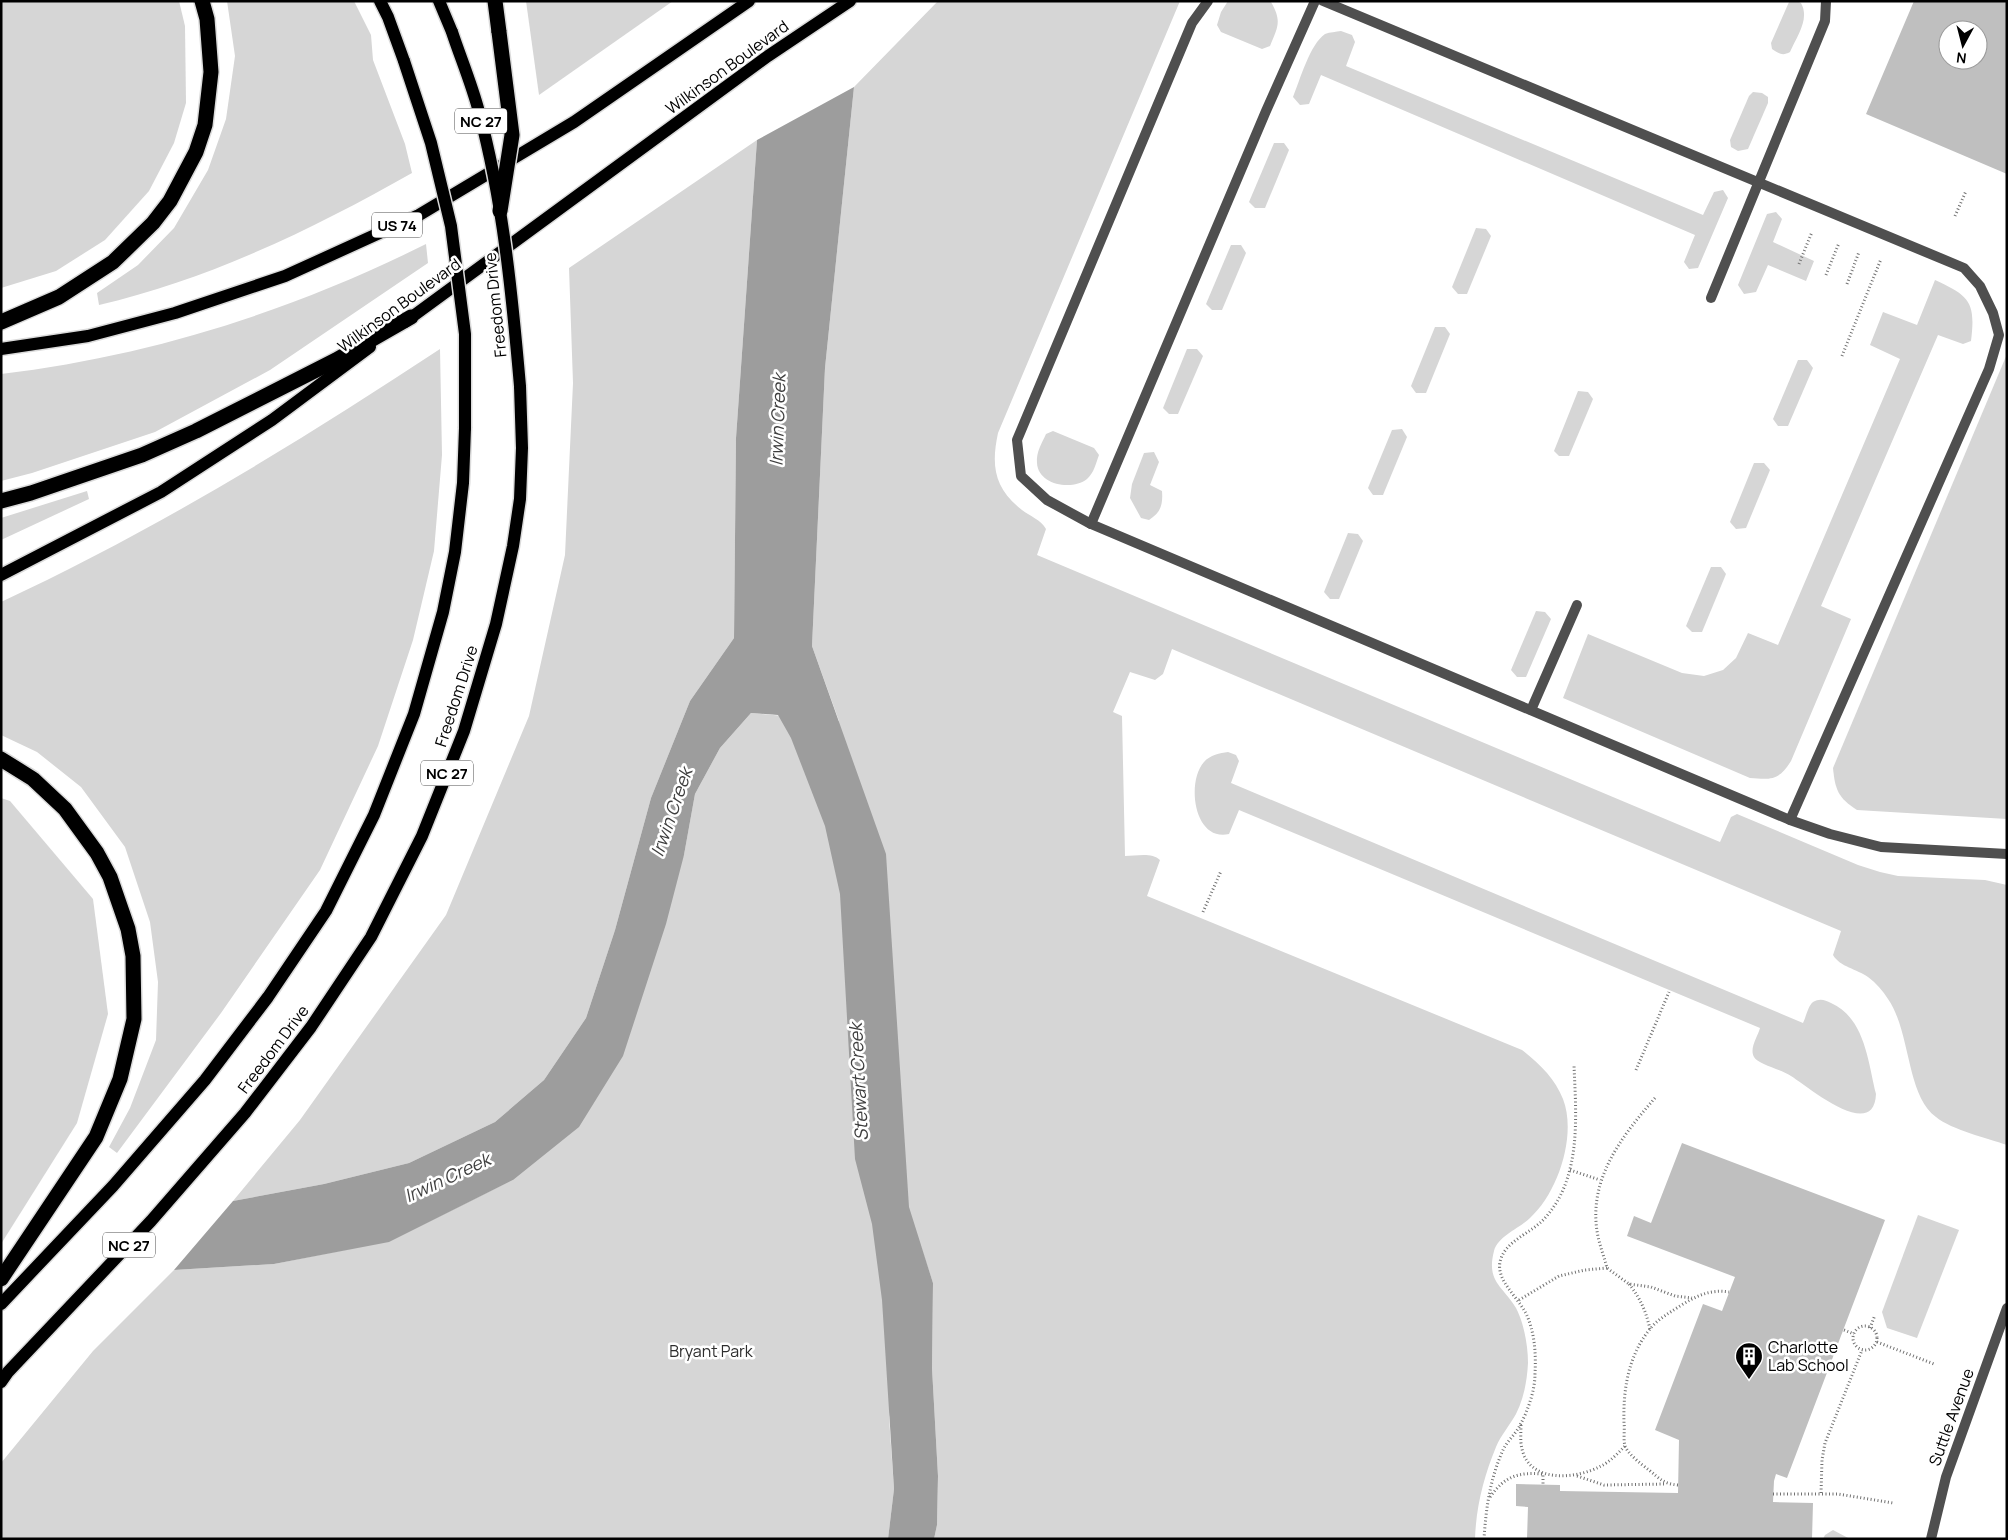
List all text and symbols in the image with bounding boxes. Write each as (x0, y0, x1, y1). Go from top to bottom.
street label: Wilkinson Boulevard (661, 15, 793, 119)
north arrow (1938, 20, 1988, 70)
text: N (1955, 48, 1968, 68)
road number: NC 27 (455, 108, 507, 134)
road number: US 74 (372, 212, 422, 238)
street label: Freedom Drive (479, 251, 511, 359)
street label: Wilkinson Boulevard (333, 253, 465, 357)
water label: Irwin Creek (763, 370, 791, 466)
street label: Freedom Drive (429, 642, 483, 750)
road number: NC 27 (421, 760, 473, 786)
water label: Irwin Creek (645, 762, 698, 859)
street label: Freedom Drive (232, 1000, 314, 1098)
water label: Stewart Creek (843, 1019, 873, 1141)
water label: Irwin Creek (400, 1145, 497, 1207)
road number: NC 27 (103, 1232, 155, 1258)
place label: Charlotte Lab School (1768, 1336, 1849, 1376)
park label: Bryant Park (669, 1340, 754, 1362)
building icon: Charlotte Lab School (1734, 1341, 1764, 1380)
street label: Suttle Avenue (1923, 1365, 1979, 1469)

